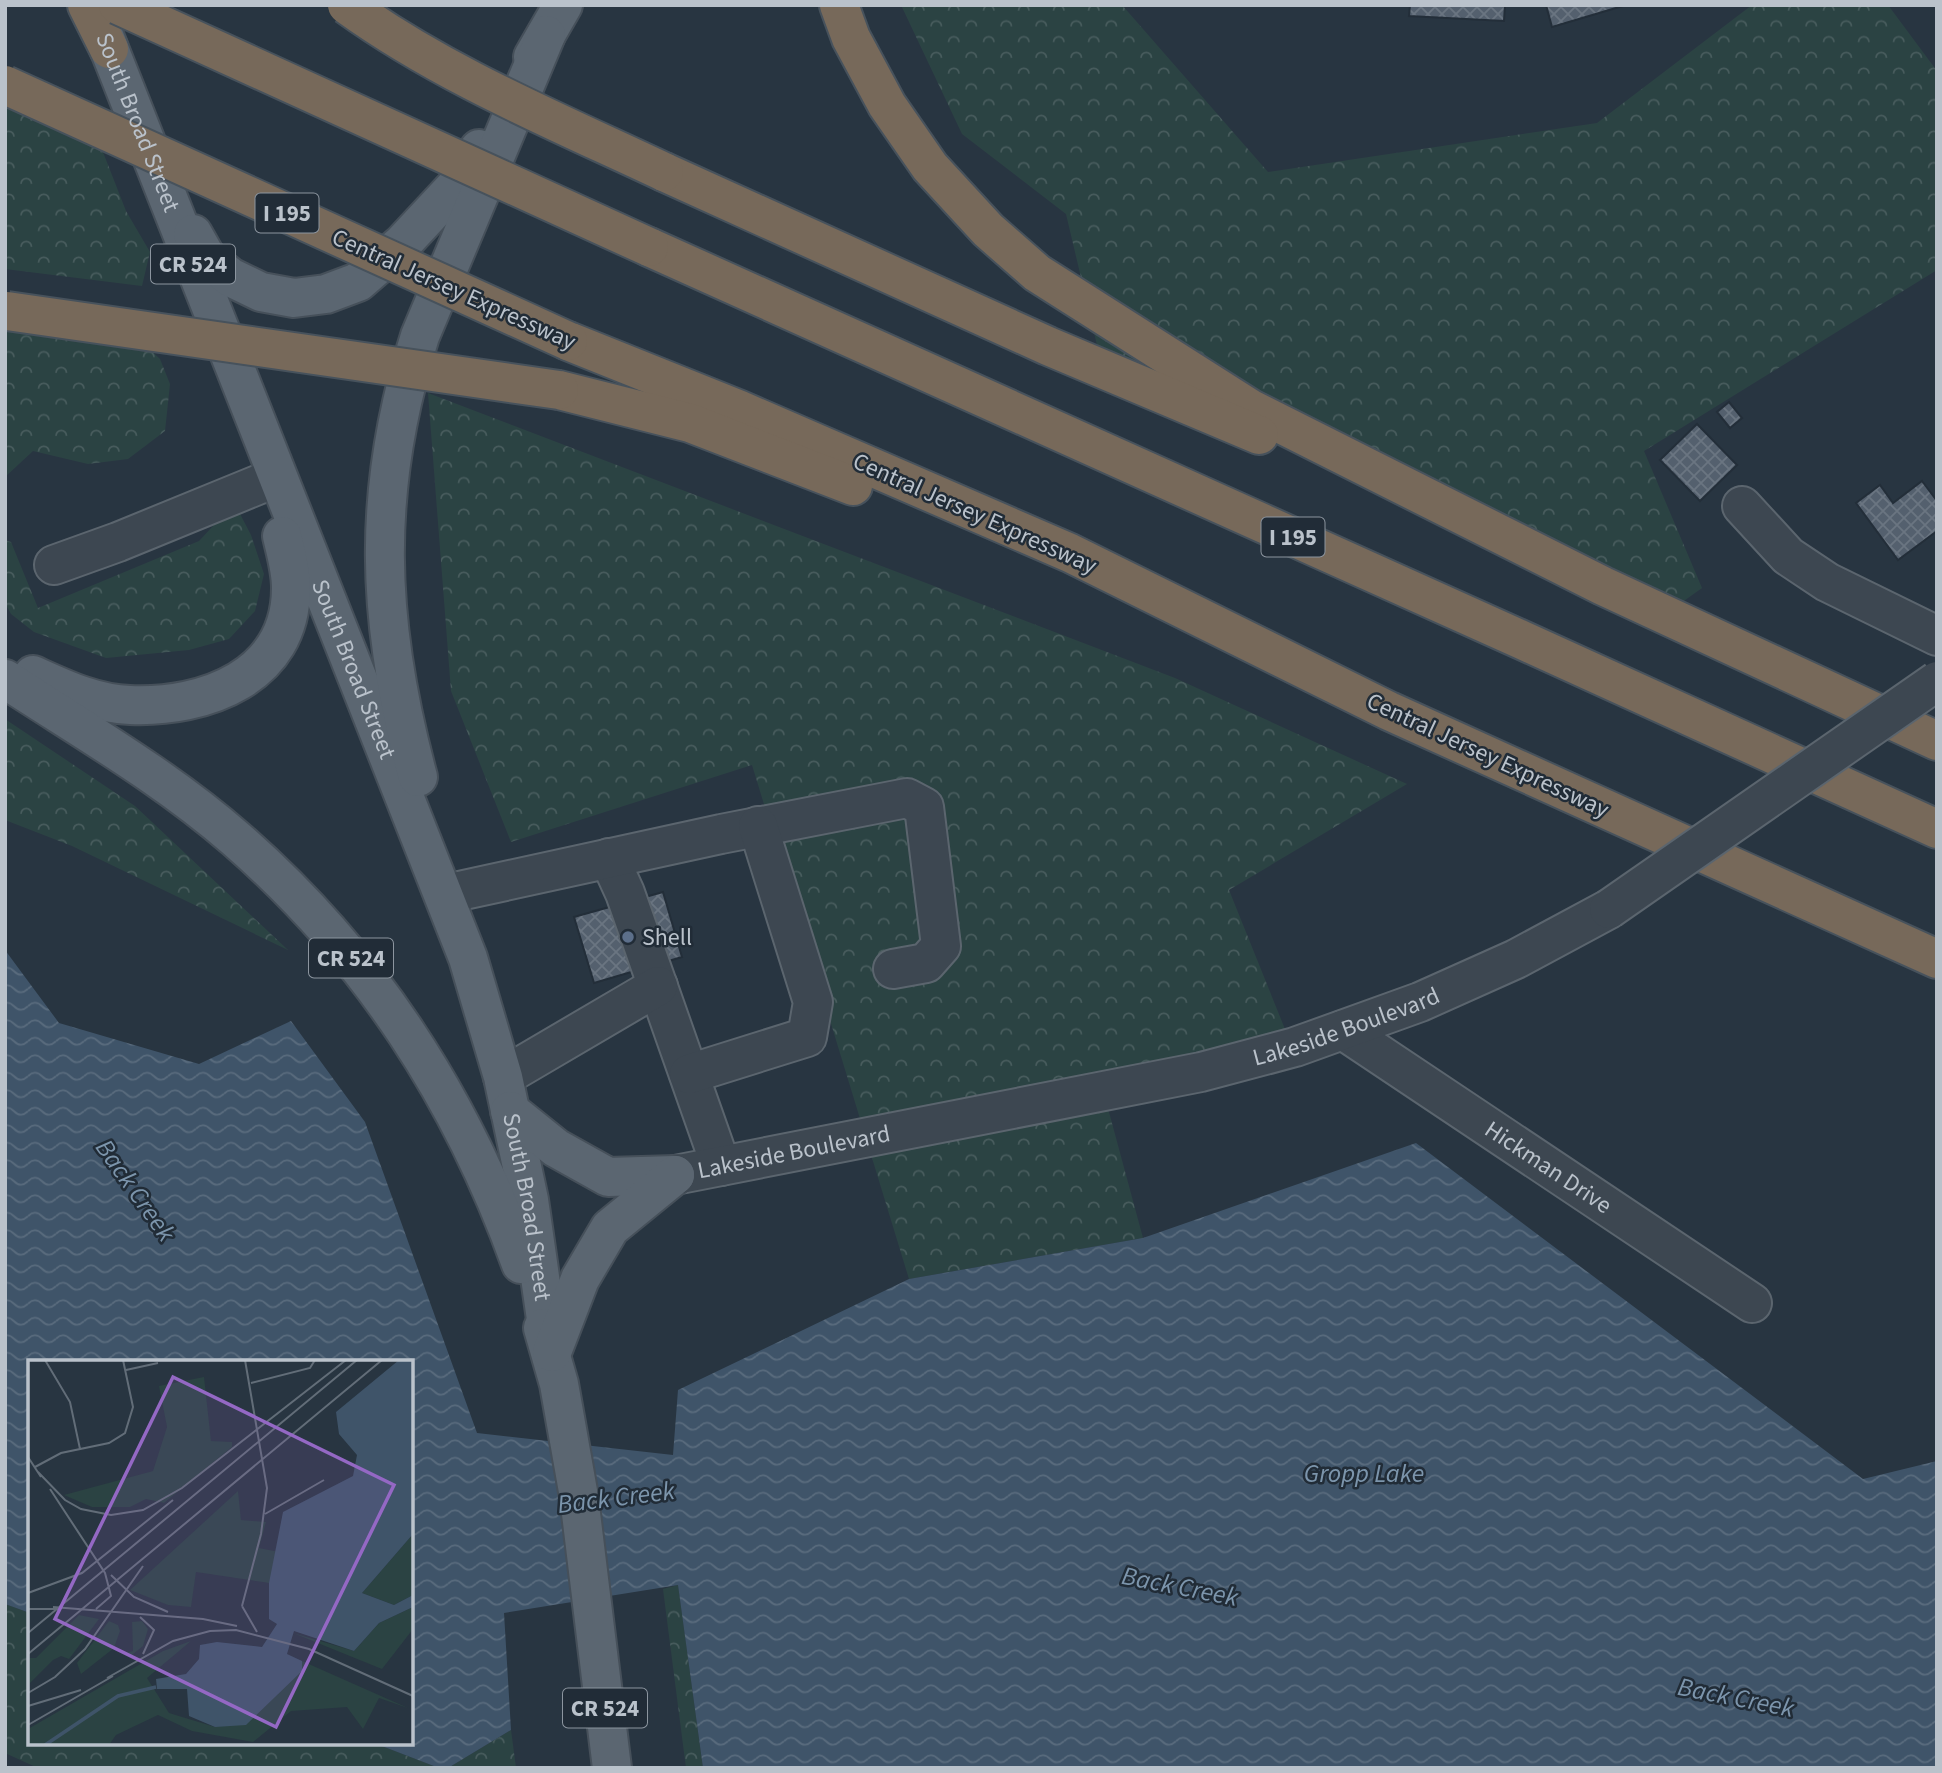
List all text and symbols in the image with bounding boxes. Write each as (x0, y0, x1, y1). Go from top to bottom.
street label: South Broad Street (86, 27, 189, 217)
road number: I 195 (256, 194, 318, 232)
street label: Central Jersey Expressway (326, 220, 581, 359)
road number: CR 524 (151, 244, 235, 284)
street label: Central Jersey Expressway (847, 444, 1102, 583)
road number: I 195 (1262, 517, 1324, 556)
street label: South Broad Street (302, 574, 405, 764)
street label: Central Jersey Expressway (1361, 684, 1615, 827)
place label: Shell (642, 920, 692, 955)
marker: Shell (620, 929, 636, 945)
road number: CR 524 (309, 939, 393, 978)
street label: Lakeside Boulevard (1249, 978, 1445, 1075)
street label: South Broad Street (493, 1110, 560, 1303)
street label: Hickman Drive (1478, 1112, 1619, 1223)
street label: Lakeside Boulevard (694, 1116, 893, 1188)
water label: Back Creek (87, 1131, 185, 1250)
inset map (28, 1360, 413, 1745)
water label: Gropp Lake (1304, 1455, 1424, 1492)
water label: Back Creek (555, 1472, 677, 1523)
water label: Back Creek (1119, 1557, 1242, 1616)
water label: Back Creek (1675, 1668, 1798, 1727)
road number: CR 524 (563, 1688, 647, 1728)

